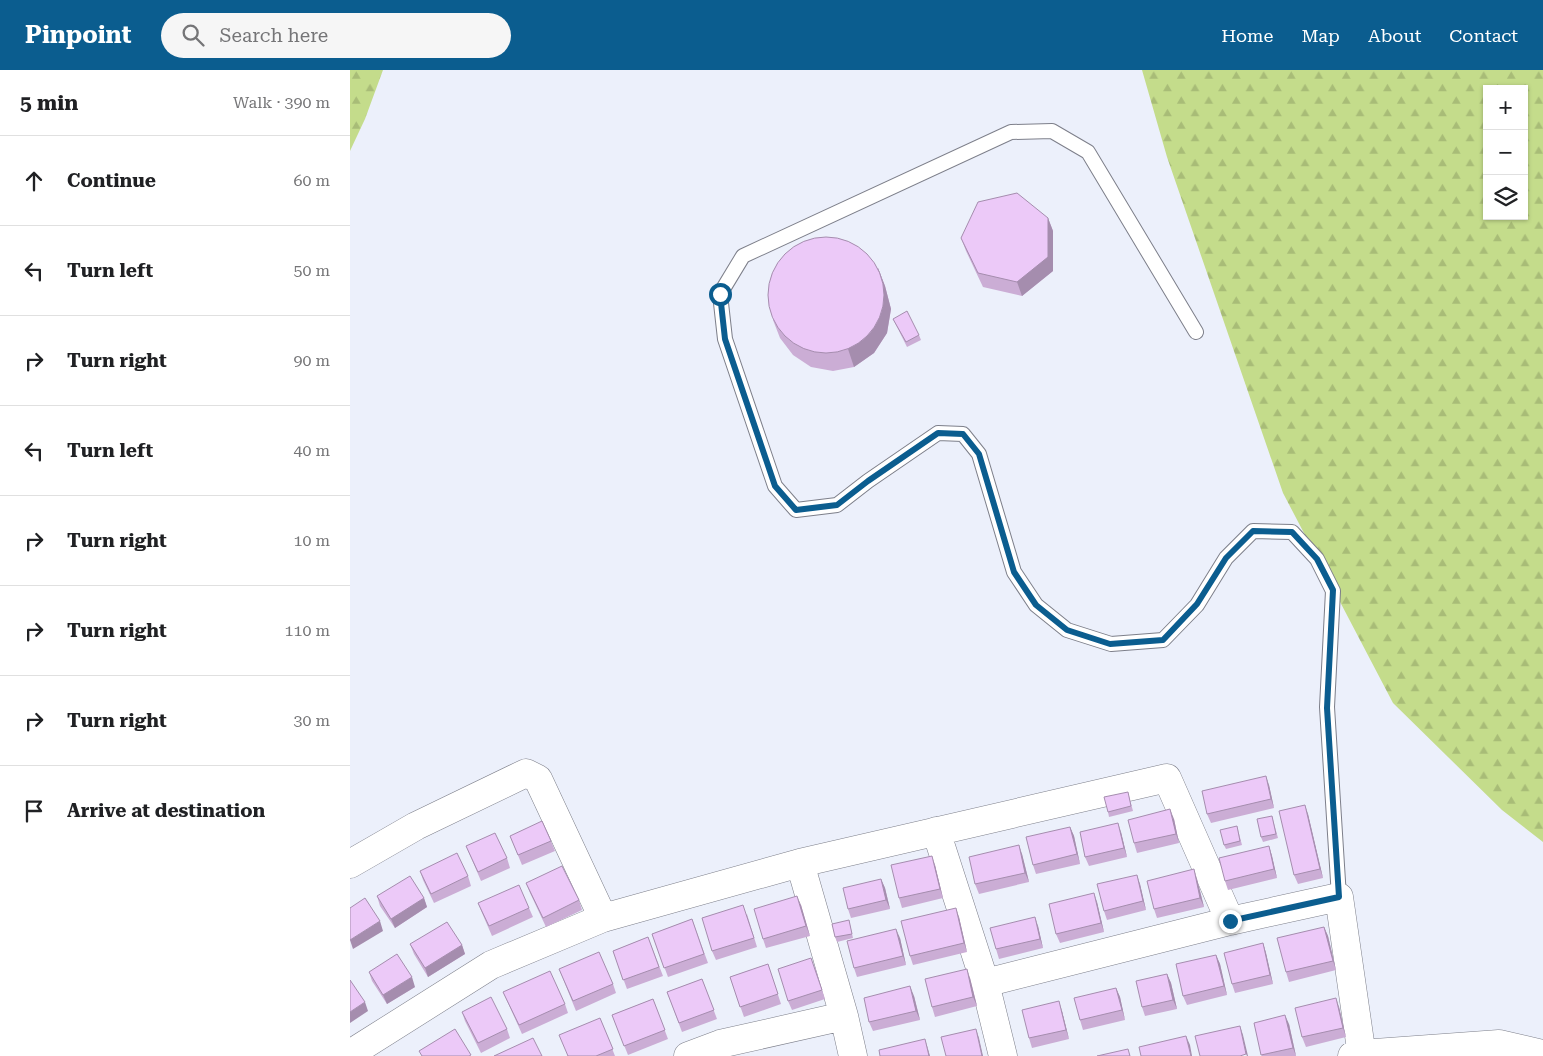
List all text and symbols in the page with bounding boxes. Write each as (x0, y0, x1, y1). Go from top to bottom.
search box (161, 13, 511, 58)
text: Pinpoint (25, 21, 131, 49)
icon: search (179, 21, 207, 49)
text: Search here (219, 24, 328, 47)
text: Home (1221, 25, 1273, 46)
text: Map (1301, 25, 1340, 46)
text: About (1368, 25, 1421, 46)
text: Contact (1449, 25, 1518, 46)
map controls (1483, 85, 1528, 220)
button: + (1483, 85, 1528, 130)
text: 5 min (20, 91, 78, 115)
text: Walk · 390 m (233, 93, 330, 112)
button: − (1483, 130, 1528, 175)
icon: ahead (20, 167, 48, 195)
text: Continue (67, 169, 156, 192)
text: 60 m (293, 171, 330, 190)
button: layers (1483, 175, 1528, 220)
icon: left (20, 257, 48, 285)
text: Turn left (67, 259, 153, 282)
text: 50 m (293, 261, 330, 280)
route start (709, 283, 732, 306)
icon: right (20, 347, 48, 375)
text: Turn right (67, 349, 167, 372)
text: 90 m (293, 351, 330, 370)
icon: left (20, 437, 48, 465)
text: Turn left (67, 439, 153, 462)
text: 40 m (293, 441, 330, 460)
icon: right (20, 527, 48, 555)
text: Turn right (67, 529, 167, 552)
text: 10 m (293, 531, 330, 550)
icon: right (20, 617, 48, 645)
text: Turn right (67, 619, 167, 642)
text: 110 m (284, 621, 330, 640)
icon: right (20, 707, 48, 735)
text: Turn right (67, 709, 167, 732)
text: 30 m (293, 711, 330, 730)
icon: arrive (20, 797, 48, 825)
text: Arrive at destination (67, 799, 265, 822)
route end (1219, 910, 1242, 933)

